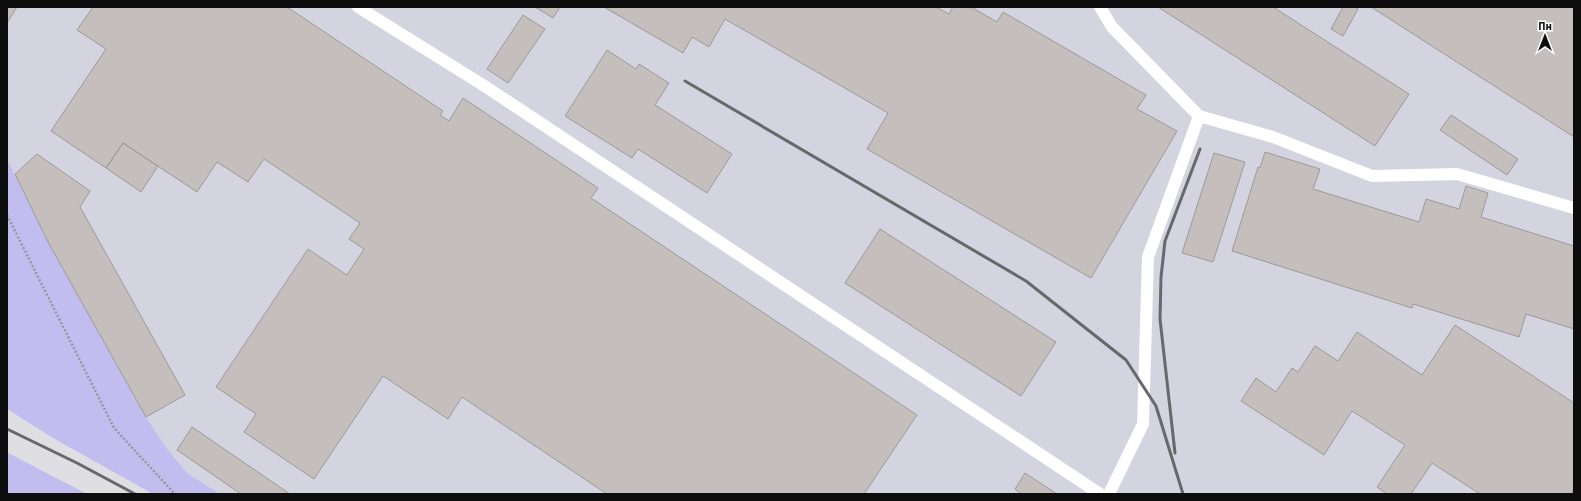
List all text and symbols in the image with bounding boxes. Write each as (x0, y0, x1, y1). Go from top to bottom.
north arrow (1525, 16, 1565, 56)
text: Пн (1538, 19, 1552, 34)

